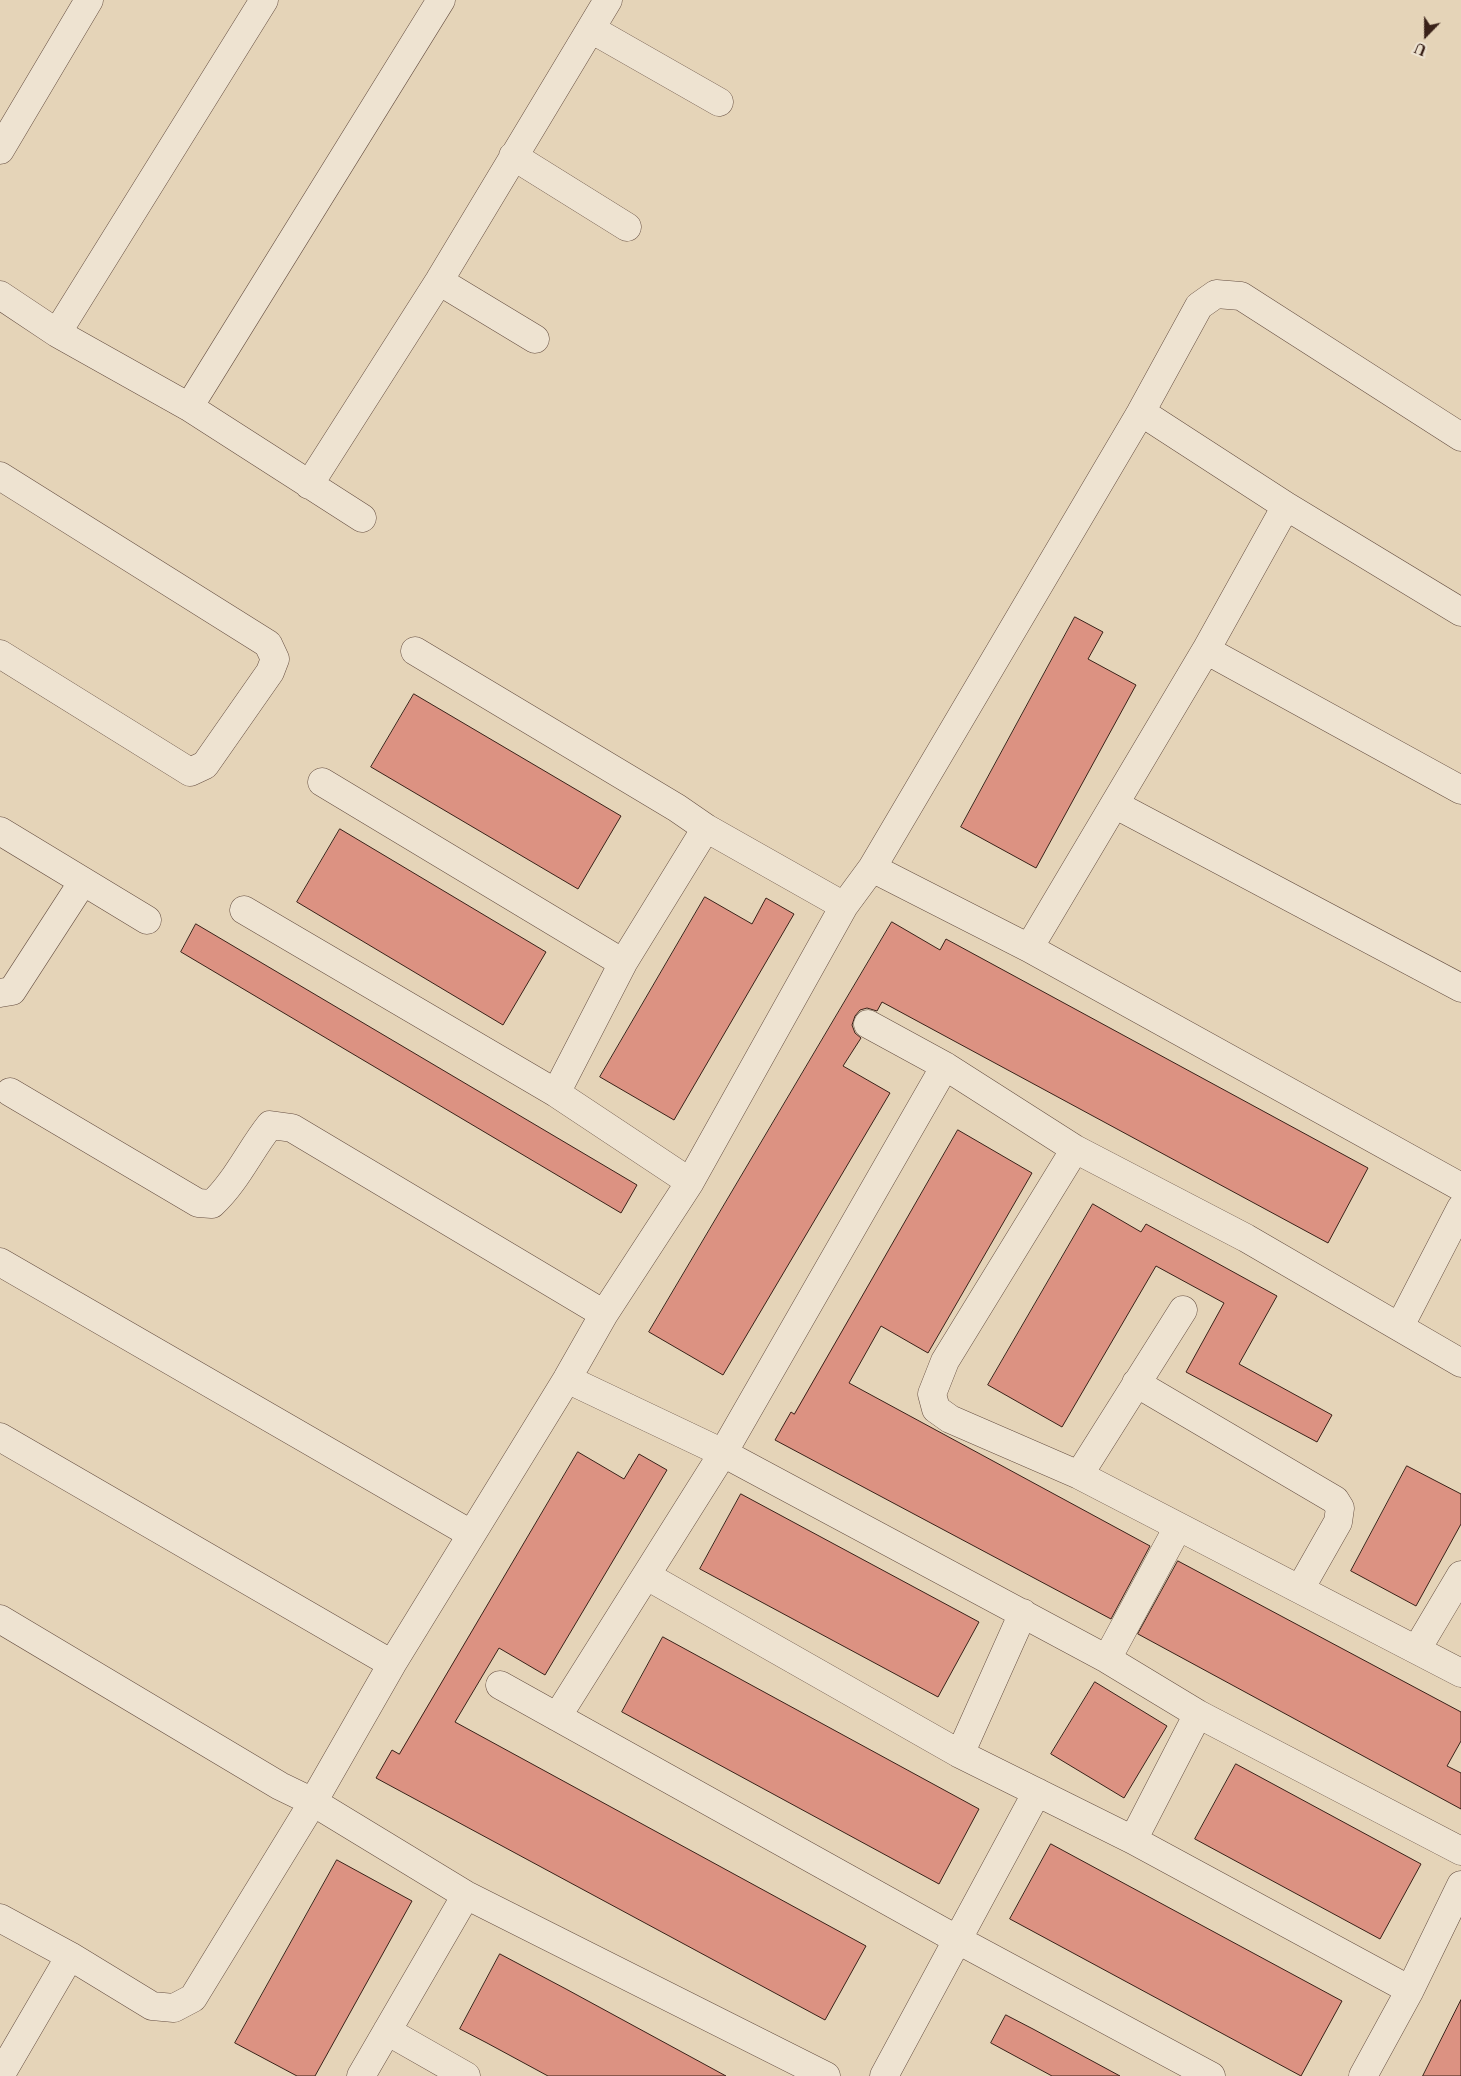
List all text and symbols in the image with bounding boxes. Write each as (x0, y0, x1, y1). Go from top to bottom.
north arrow (1401, 10, 1451, 60)
text: U (1412, 38, 1429, 59)

